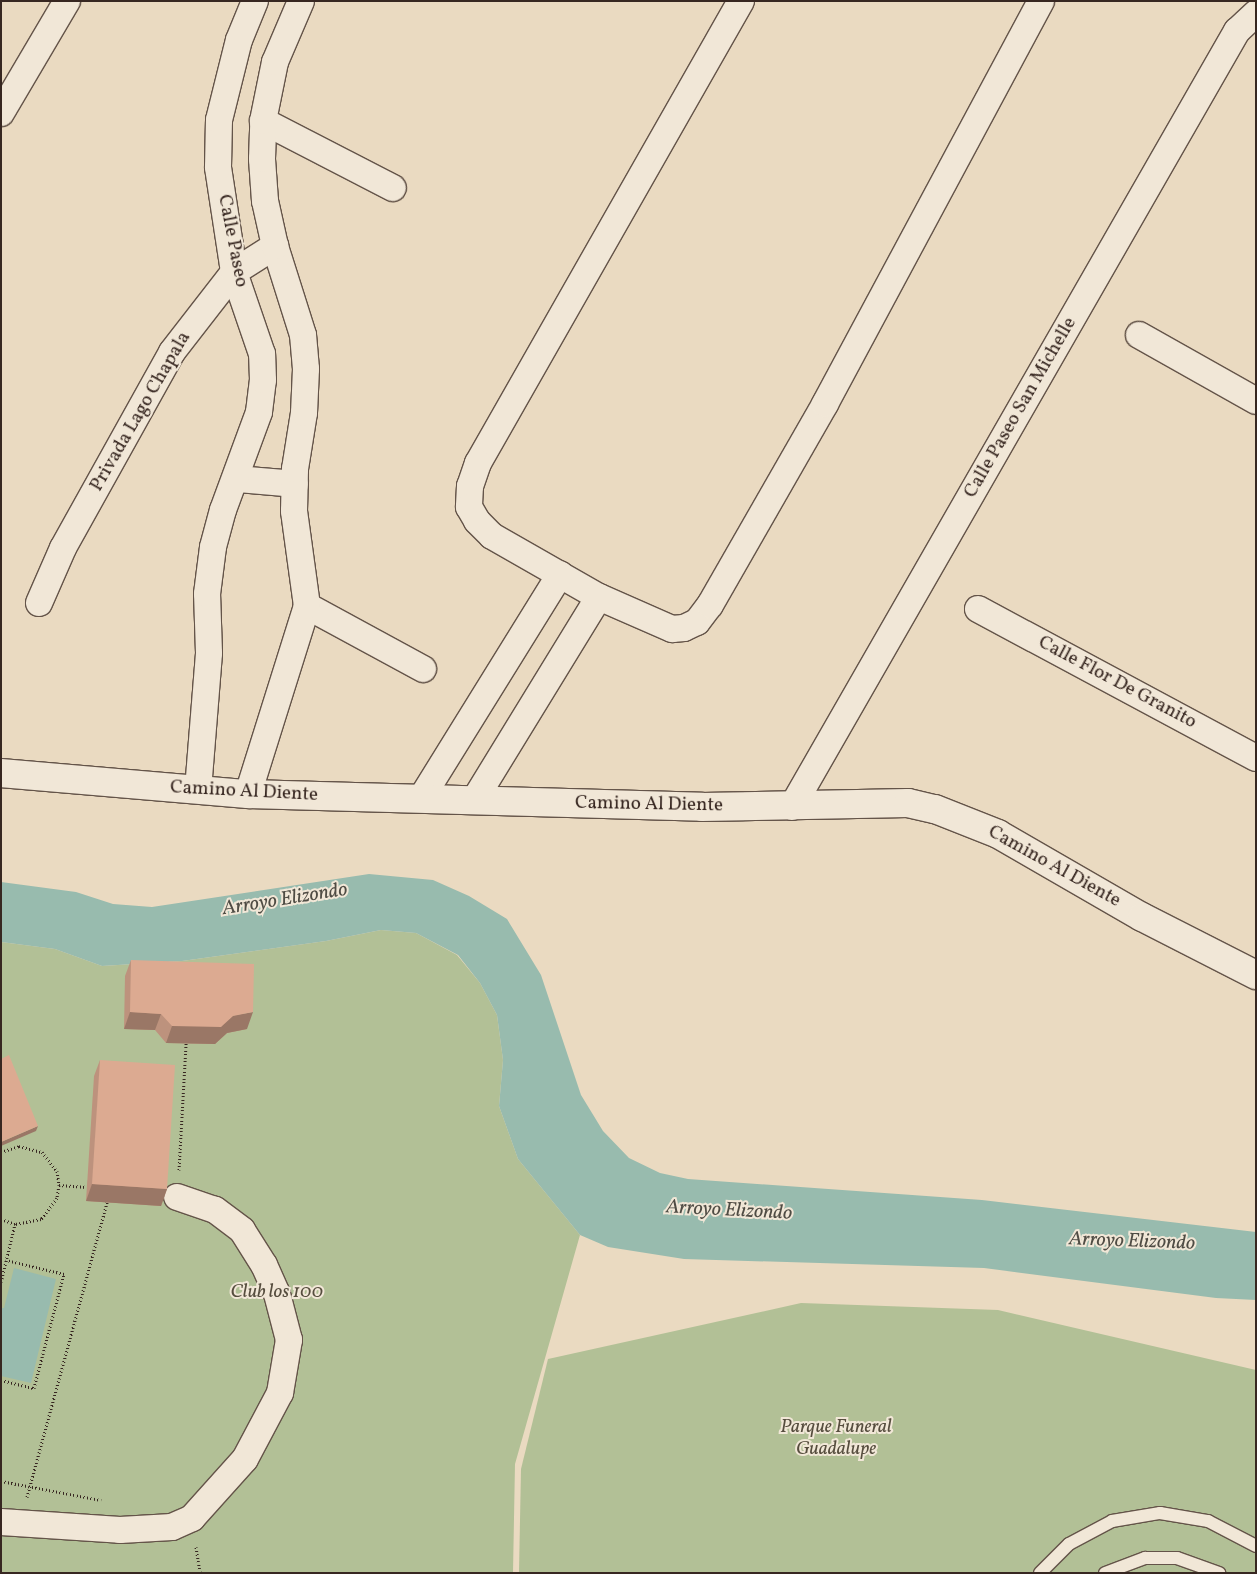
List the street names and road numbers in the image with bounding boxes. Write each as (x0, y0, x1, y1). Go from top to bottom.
street label: Calle Paseo (212, 193, 252, 289)
street label: Calle Paseo San Michelle (960, 314, 1082, 502)
street label: Privada Lago Chapala (86, 328, 196, 496)
street label: Calle Flor De Granito (1034, 632, 1200, 734)
street label: Camino Al Diente (170, 777, 318, 807)
street label: Camino Al Diente (575, 792, 723, 818)
street label: Camino Al Diente (984, 821, 1124, 913)

